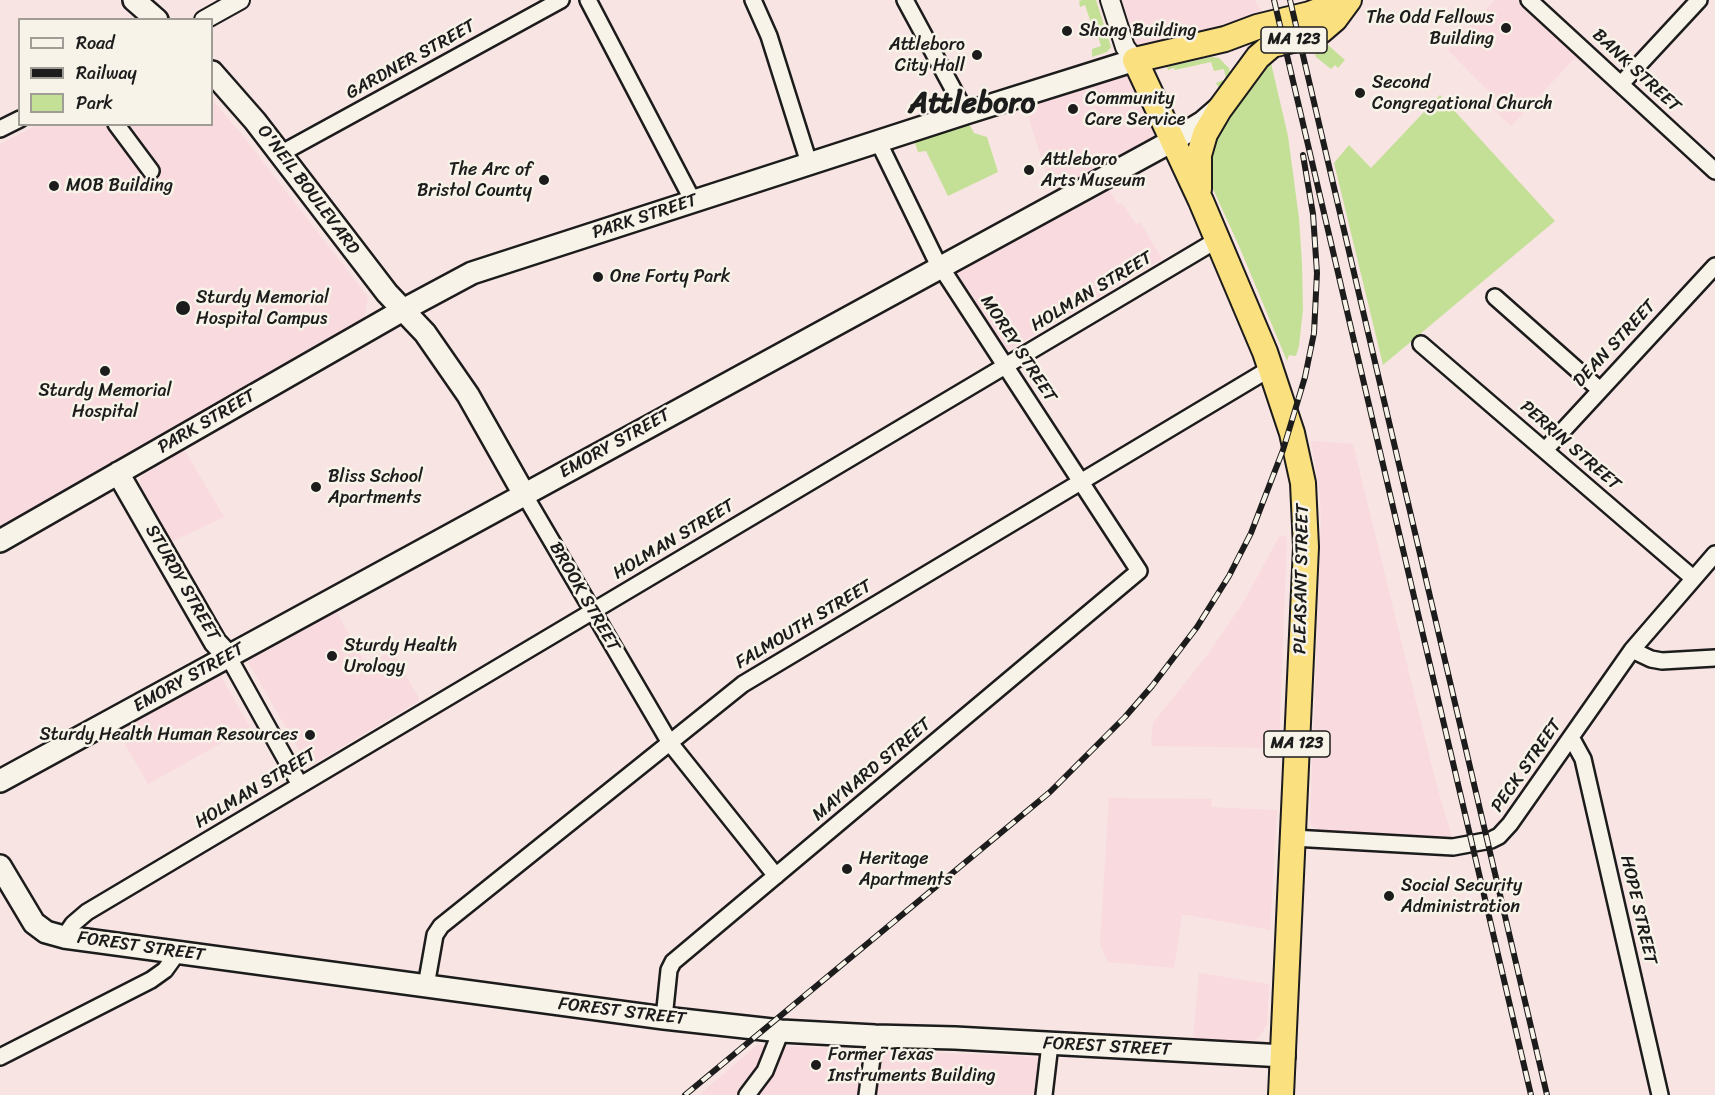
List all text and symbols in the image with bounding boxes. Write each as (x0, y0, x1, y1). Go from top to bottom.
place label: The Odd Fellows Building (1366, 7, 1494, 50)
street label: GARDNER STREET (343, 16, 479, 104)
legend (18, 18, 213, 126)
place label: Shang Building (1079, 20, 1197, 42)
marker: The Odd Fellows Building (1499, 21, 1513, 35)
marker: Shang Building (1060, 24, 1074, 38)
street label: BANK STREET (1587, 25, 1685, 117)
text: Road (76, 27, 115, 59)
road number: MA 123 (1261, 27, 1327, 53)
place label: Attleboro City Hall (889, 34, 965, 76)
marker: Attleboro City Hall (970, 48, 984, 62)
text: Railway (76, 57, 137, 89)
place label: Second Congregational Church (1372, 72, 1553, 115)
district label: Attleboro (909, 86, 1035, 122)
marker: Second Congregational Church (1353, 86, 1367, 100)
text: Park (76, 87, 113, 119)
place label: Community Care Service (1085, 88, 1186, 130)
marker: Community Care Service (1066, 102, 1080, 116)
street label: O'NEIL BOULEVARD (252, 121, 364, 259)
place label: Attleboro Arts Museum (1041, 149, 1145, 192)
place label: The Arc of Bristol County (417, 159, 532, 201)
marker: Attleboro Arts Museum (1022, 163, 1036, 177)
marker: The Arc of Bristol County (537, 173, 551, 187)
place label: MOB Building (66, 175, 173, 197)
marker: MOB Building (47, 179, 61, 193)
street label: PARK STREET (590, 190, 700, 244)
street label: HOLMAN STREET (1027, 247, 1157, 337)
place label: One Forty Park (610, 266, 730, 288)
marker: One Forty Park (591, 270, 605, 284)
place label: Sturdy Memorial Hospital Campus (196, 287, 329, 330)
street label: MOREY STREET (975, 291, 1061, 407)
street label: DEAN STREET (1569, 296, 1661, 392)
marker: Sturdy Memorial Hospital Campus (174, 299, 192, 317)
marker: Sturdy Memorial Hospital (98, 364, 112, 378)
place label: Sturdy Memorial Hospital (38, 380, 172, 422)
street label: PARK STREET (154, 385, 260, 459)
street label: PERRIN STREET (1515, 397, 1625, 495)
street label: EMORY STREET (556, 405, 674, 483)
place label: Bliss School Apartments (328, 466, 423, 508)
marker: Bliss School Apartments (309, 480, 323, 494)
street label: HOLMAN STREET (609, 495, 739, 585)
street label: PLEASANT STREET (1290, 504, 1314, 654)
street label: STURDY STREET (140, 521, 224, 645)
street label: BROOK STREET (544, 538, 624, 656)
street label: FALMOUTH STREET (732, 576, 876, 674)
place label: Sturdy Health Urology (344, 635, 457, 678)
street label: EMORY STREET (130, 639, 248, 717)
marker: Sturdy Health Urology (325, 649, 339, 663)
street label: MAYNARD STREET (808, 714, 936, 826)
street label: PECK STREET (1487, 715, 1567, 817)
place label: Sturdy Health Human Resources (39, 724, 298, 746)
marker: Sturdy Health Human Resources (303, 728, 317, 742)
road number: MA 123 (1264, 731, 1330, 757)
street label: HOLMAN STREET (191, 744, 321, 834)
place label: Heritage Apartments (859, 848, 952, 890)
street label: HOPE STREET (1615, 853, 1661, 967)
marker: Heritage Apartments (840, 862, 854, 876)
place label: Social Security Administration (1401, 875, 1522, 918)
marker: Social Security Administration (1382, 889, 1396, 903)
street label: FOREST STREET (76, 927, 206, 967)
street label: FOREST STREET (557, 993, 687, 1031)
street label: FOREST STREET (1042, 1033, 1172, 1061)
place label: Former Texas Instruments Building (828, 1044, 995, 1086)
marker: Former Texas Instruments Building (809, 1058, 823, 1072)

